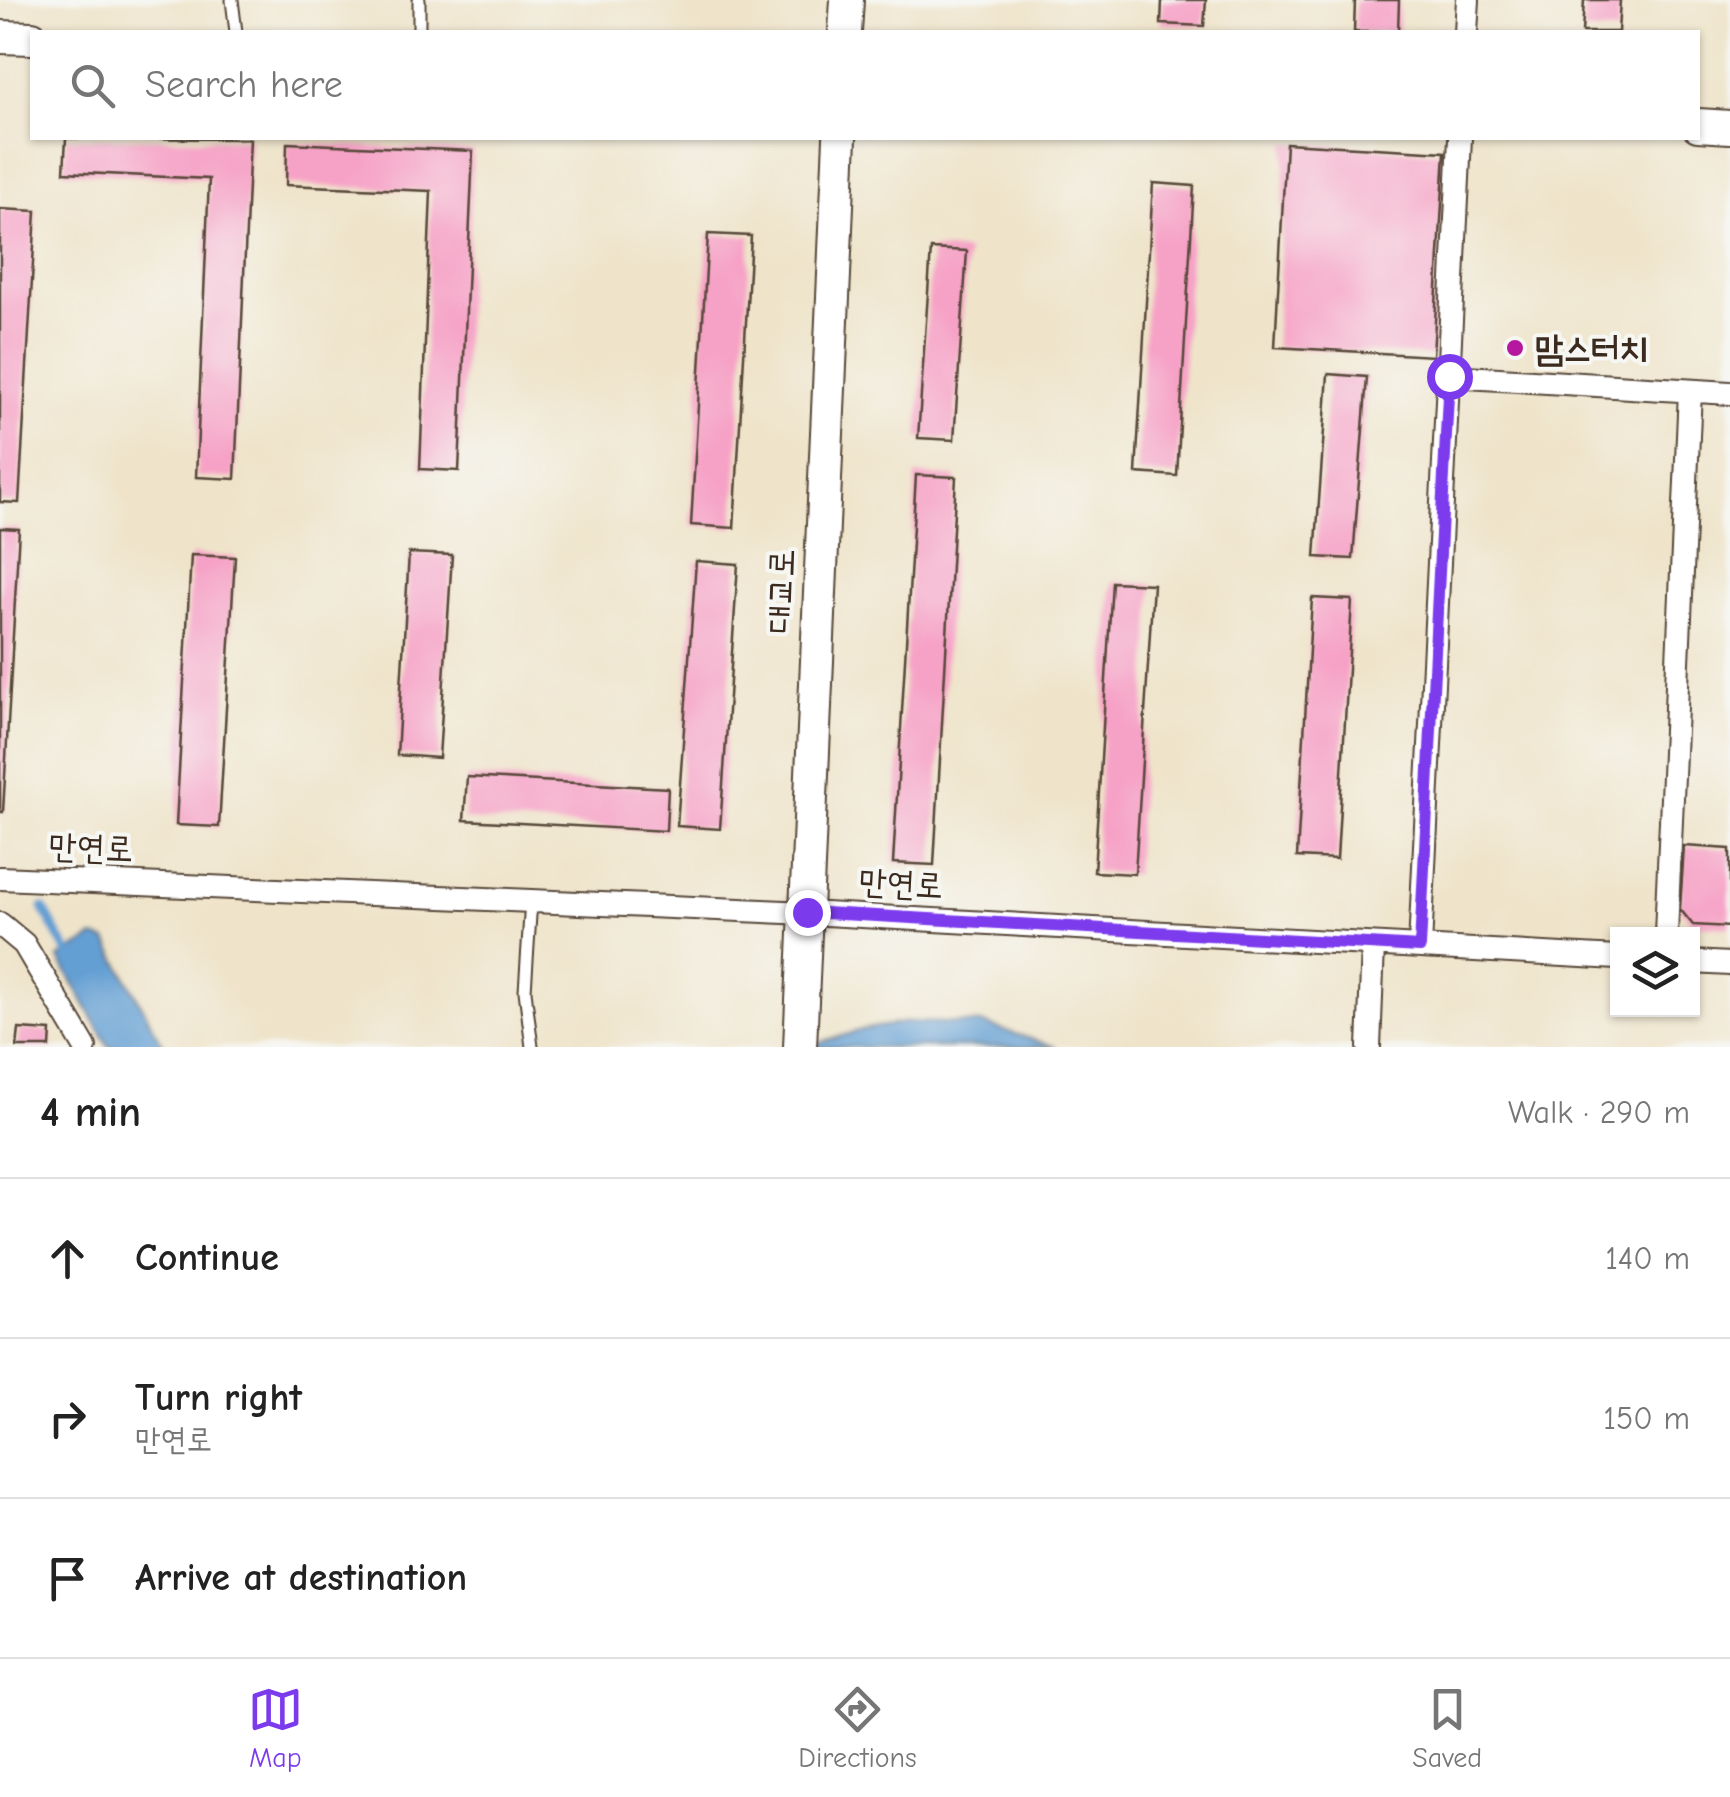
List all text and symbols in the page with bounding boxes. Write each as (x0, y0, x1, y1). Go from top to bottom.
search box (30, 30, 1700, 140)
icon: search (65, 58, 120, 113)
text: Search here (145, 63, 343, 107)
place label: 맘스터치 (1535, 328, 1648, 369)
marker: 맘스터치 (1504, 337, 1526, 359)
route start (1427, 354, 1473, 400)
street label: 대교로 (759, 548, 802, 634)
street label: 만연로 (48, 826, 134, 869)
street label: 만연로 (858, 861, 944, 906)
route end (785, 890, 831, 936)
map controls (1610, 927, 1700, 1017)
button: layers (1610, 927, 1700, 1017)
text: 4 min (40, 1088, 141, 1137)
text: Walk · 290 m (1508, 1094, 1690, 1131)
icon: ahead (40, 1231, 95, 1286)
text: Continue (135, 1236, 279, 1280)
text: 140 m (1605, 1240, 1690, 1277)
text: Turn right (135, 1376, 302, 1420)
icon: right (40, 1391, 95, 1446)
text: 150 m (1603, 1400, 1690, 1437)
text: 만연로 (135, 1421, 212, 1458)
icon: arrive (40, 1551, 95, 1606)
text: Arrive at destination (135, 1556, 467, 1600)
tab: Map (248, 1682, 303, 1774)
tab: Directions (798, 1682, 917, 1774)
tab: Saved (1412, 1682, 1482, 1774)

